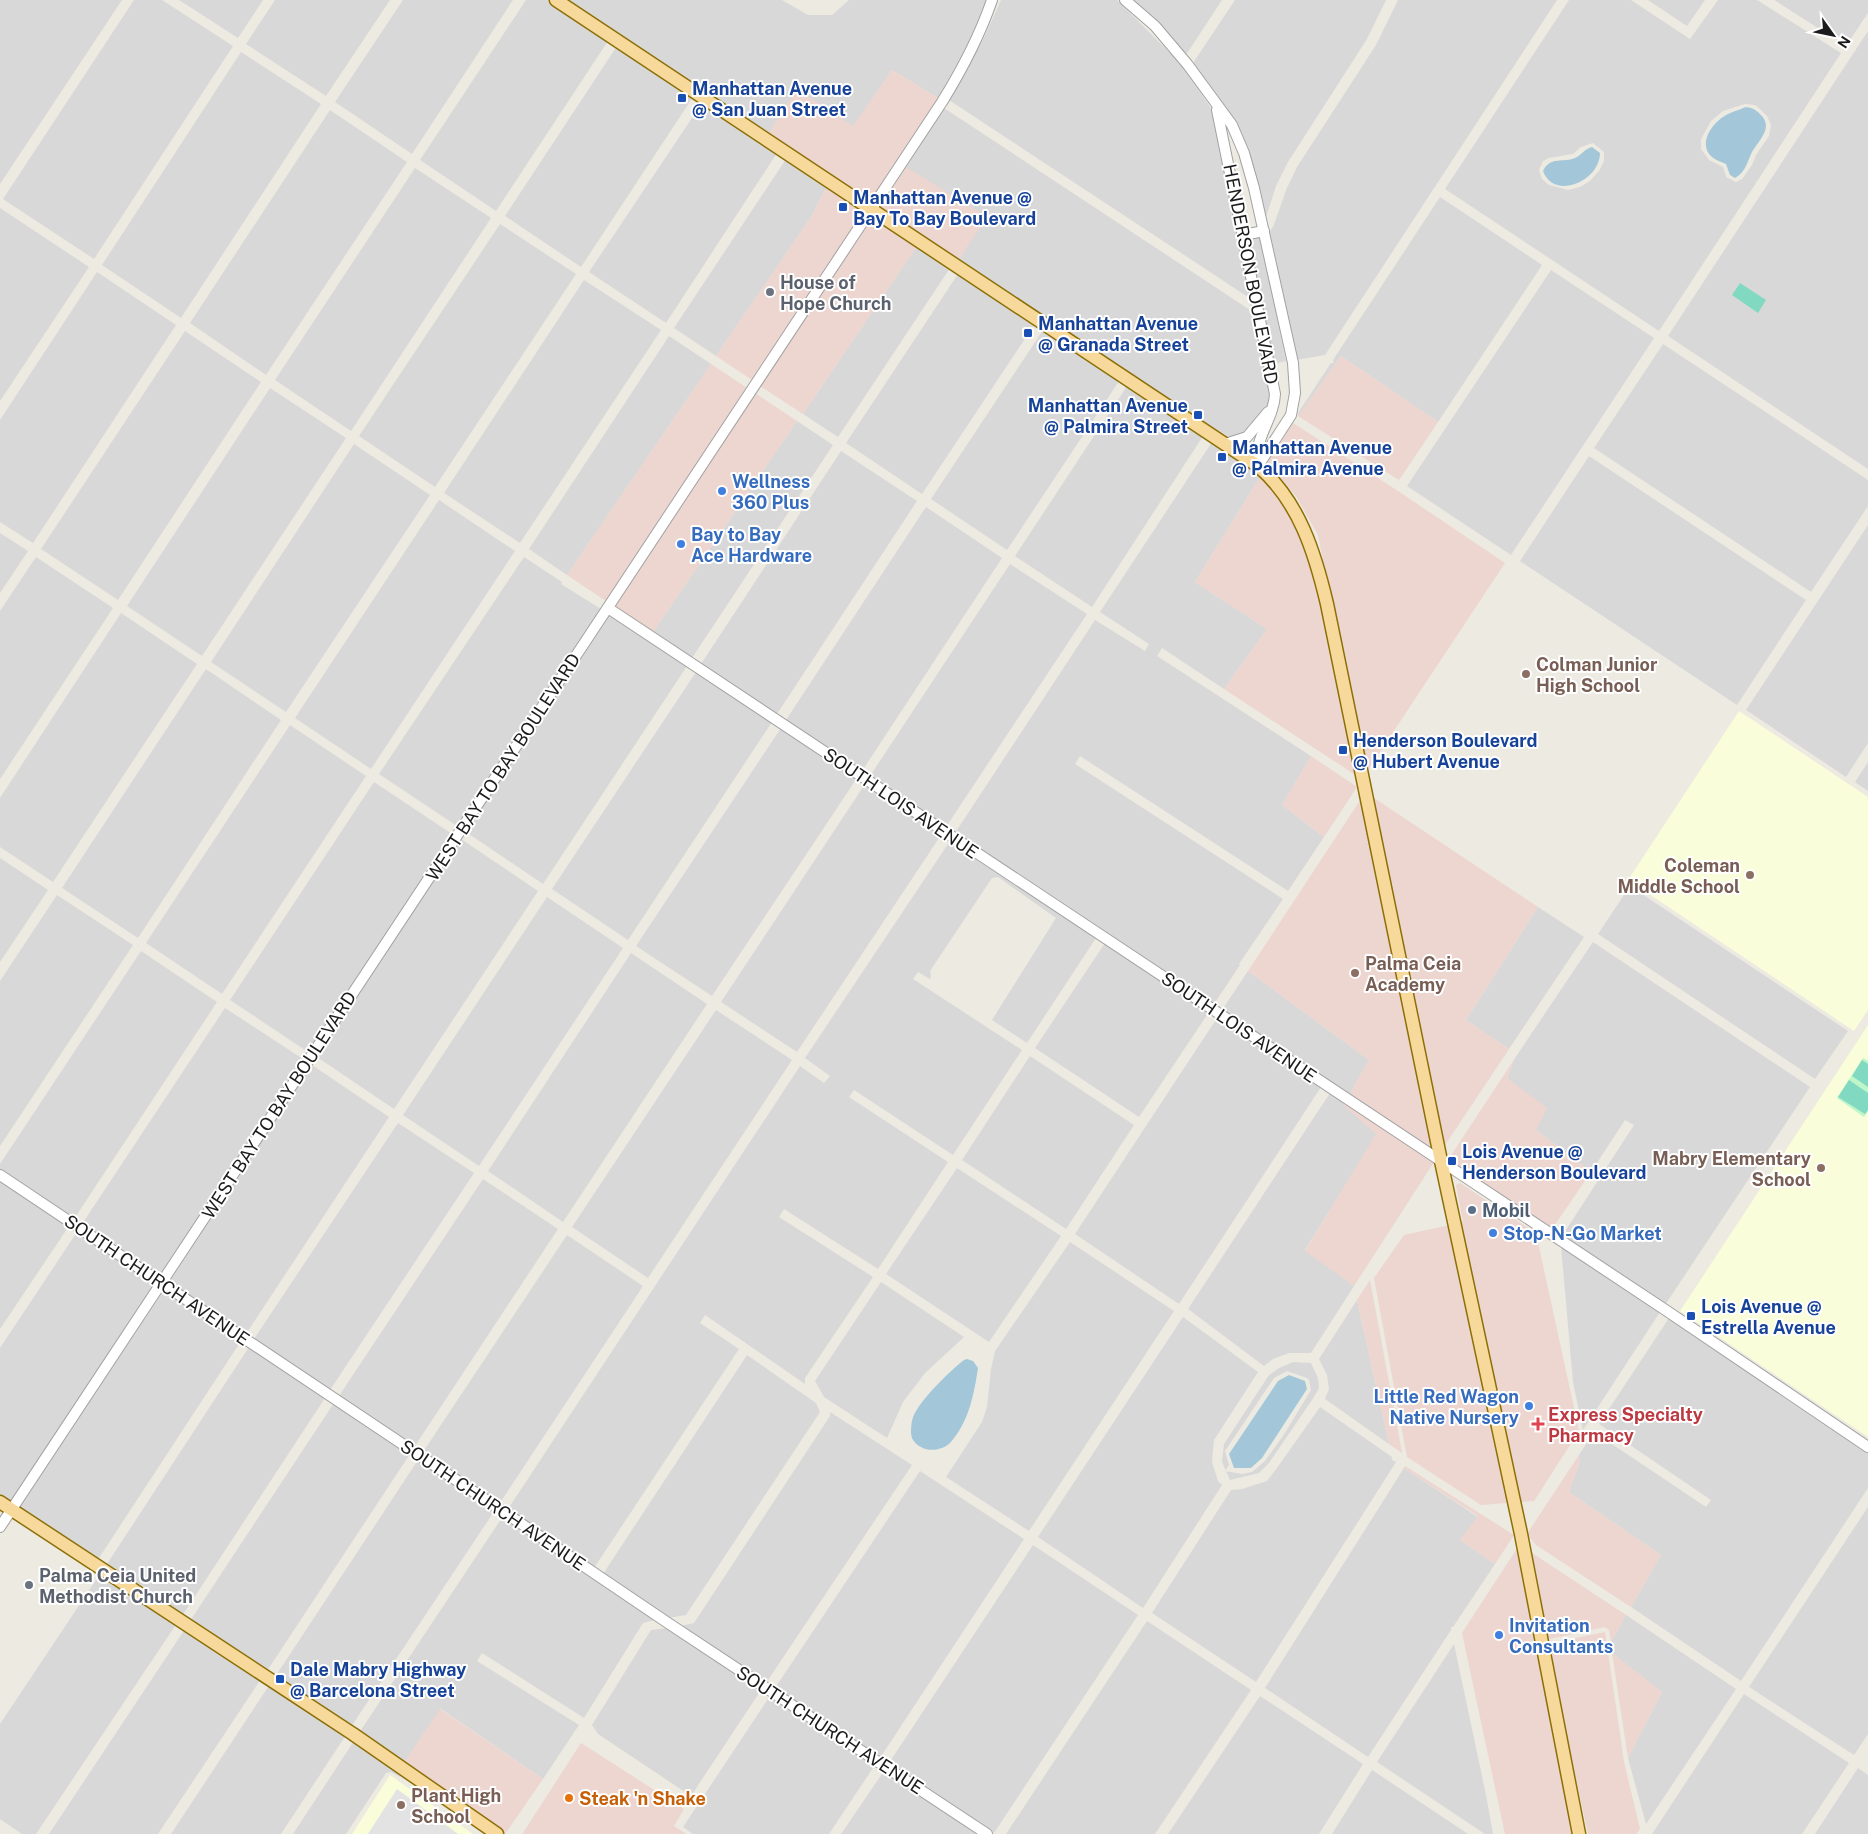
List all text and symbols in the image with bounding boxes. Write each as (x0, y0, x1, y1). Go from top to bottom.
north arrow (1808, 10, 1858, 60)
text: N (1834, 33, 1854, 51)
place label: Manhattan Avenue @ San Juan Street (692, 78, 852, 120)
marker: Manhattan Avenue @ San Juan Street (676, 92, 688, 104)
street label: HENDERSON BOULEVARD (1219, 162, 1283, 386)
place label: Manhattan Avenue @ Bay To Bay Boulevard (853, 187, 1036, 229)
marker: Manhattan Avenue @ Bay To Bay Boulevard (837, 201, 849, 213)
place label: House of Hope Church (780, 272, 891, 314)
marker: House of Hope Church (764, 286, 776, 298)
place label: Manhattan Avenue @ Granada Street (1038, 313, 1198, 355)
marker: Manhattan Avenue @ Granada Street (1022, 327, 1034, 339)
place label: Manhattan Avenue @ Palmira Street (1028, 395, 1188, 437)
marker: Manhattan Avenue @ Palmira Street (1192, 409, 1204, 421)
place label: Manhattan Avenue @ Palmira Avenue (1232, 437, 1392, 479)
marker: Manhattan Avenue @ Palmira Avenue (1216, 451, 1228, 463)
place label: Wellness 360 Plus (732, 471, 810, 513)
marker: Wellness 360 Plus (716, 485, 728, 497)
place label: Bay to Bay Ace Hardware (691, 524, 812, 566)
marker: Bay to Bay Ace Hardware (675, 538, 687, 550)
street label: WEST BAY TO BAY BOULEVARD (421, 649, 585, 885)
place label: Colman Junior High School (1536, 654, 1658, 696)
marker: Colman Junior High School (1520, 668, 1532, 680)
place label: Henderson Boulevard @ Hubert Avenue (1353, 730, 1538, 772)
street label: SOUTH LOIS AVENUE (820, 743, 982, 863)
marker: Henderson Boulevard @ Hubert Avenue (1337, 744, 1349, 756)
place label: Coleman Middle School (1618, 855, 1740, 897)
marker: Coleman Middle School (1744, 869, 1756, 881)
place label: Palma Ceia Academy (1365, 953, 1461, 995)
street label: SOUTH LOIS AVENUE (1158, 967, 1320, 1087)
marker: Palma Ceia Academy (1349, 967, 1361, 979)
street label: WEST BAY TO BAY BOULEVARD (197, 987, 361, 1223)
place label: Lois Avenue @ Henderson Boulevard (1462, 1141, 1647, 1183)
place label: Mabry Elementary School (1652, 1148, 1811, 1190)
marker: Lois Avenue @ Henderson Boulevard (1446, 1155, 1458, 1167)
marker: Mabry Elementary School (1815, 1162, 1827, 1174)
place label: Mobil (1482, 1200, 1530, 1221)
marker: Mobil (1466, 1204, 1478, 1216)
street label: SOUTH CHURCH AVENUE (60, 1210, 254, 1350)
place label: Stop-N-Go Market (1503, 1223, 1662, 1244)
marker: Stop-N-Go Market (1487, 1227, 1499, 1239)
place label: Lois Avenue @ Estrella Avenue (1701, 1296, 1836, 1338)
marker: Lois Avenue @ Estrella Avenue (1685, 1310, 1697, 1322)
place label: Little Red Wagon Native Nursery (1374, 1386, 1519, 1428)
marker: Little Red Wagon Native Nursery (1523, 1400, 1535, 1412)
place label: Express Specialty Pharmacy (1548, 1404, 1703, 1446)
marker: Express Specialty Pharmacy (1532, 1418, 1544, 1430)
street label: SOUTH CHURCH AVENUE (396, 1435, 590, 1575)
place label: Palma Ceia United Methodist Church (39, 1565, 196, 1607)
marker: Palma Ceia United Methodist Church (23, 1579, 35, 1591)
place label: Invitation Consultants (1509, 1615, 1613, 1657)
marker: Invitation Consultants (1493, 1629, 1505, 1641)
place label: Dale Mabry Highway @ Barcelona Street (290, 1659, 466, 1701)
street label: SOUTH CHURCH AVENUE (733, 1662, 927, 1798)
marker: Dale Mabry Highway @ Barcelona Street (274, 1673, 286, 1685)
place label: Plant High School (411, 1785, 501, 1827)
place label: Steak 'n Shake (579, 1788, 706, 1809)
marker: Steak 'n Shake (563, 1792, 575, 1804)
marker: Plant High School (395, 1799, 407, 1811)

